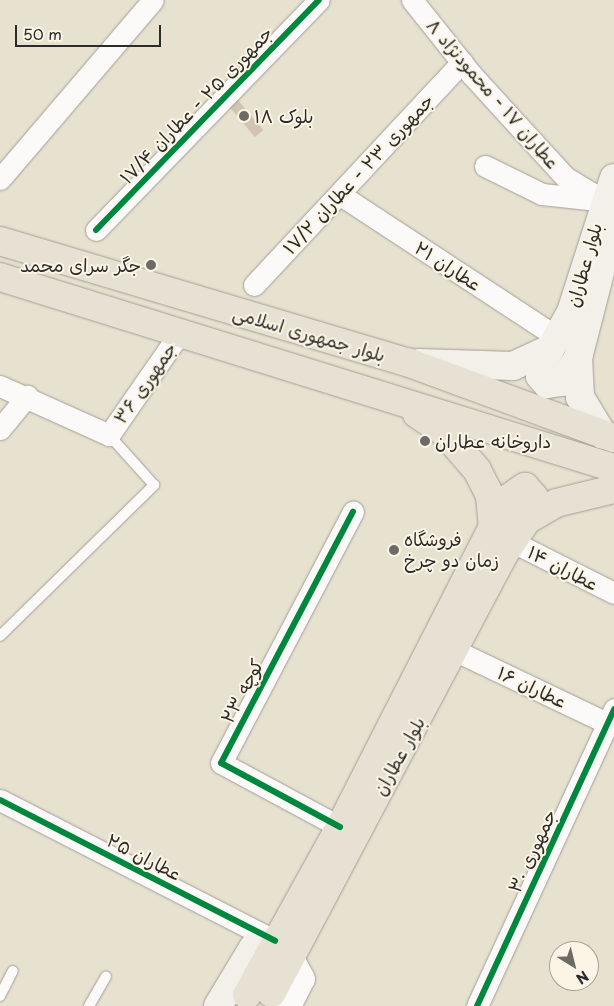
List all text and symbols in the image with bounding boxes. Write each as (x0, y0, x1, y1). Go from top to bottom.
scale bar (18, 15, 164, 47)
street label: عطاران ۱۷ - محمودنژاد ۸ (422, 15, 564, 173)
text: 50 m (23, 22, 62, 45)
street label: جمهوری ۲۵ - عطاران ۱۷/۴ (115, 22, 277, 188)
street label: جمهوری ۲۳ - عطاران ۱۷/۲ (278, 89, 438, 259)
place label: بلوک ۱۸ (254, 105, 314, 127)
marker: بلوک ۱۸ (238, 110, 250, 122)
street label: بلوار عطاران (562, 220, 606, 310)
street label: عطاران ۲۱ (411, 237, 485, 295)
place label: جگر سرای محمد (20, 254, 141, 276)
marker: جگر سرای محمد (145, 259, 157, 271)
street label: بلوار جمهوری اسلامی (230, 302, 388, 366)
street label: جمهوری ۳۶ (109, 338, 181, 428)
place label: داروخانه عطاران (435, 430, 551, 452)
marker: داروخانه عطاران (419, 435, 431, 447)
place label: فروشگاه زمان دو چرخ (404, 529, 499, 572)
street label: عطاران ۱۴ (524, 541, 602, 595)
marker: فروشگاه زمان دو چرخ (388, 544, 400, 556)
street label: کوچه ۲۳ (216, 655, 268, 727)
street label: عطاران ۱۶ (494, 662, 570, 712)
street label: بلوار عطاران (369, 713, 429, 799)
street label: جمهوری ۳۰ (503, 806, 561, 896)
street label: عطاران ۲۵ (103, 829, 185, 885)
north arrow (549, 941, 599, 991)
text: N (572, 966, 593, 989)

